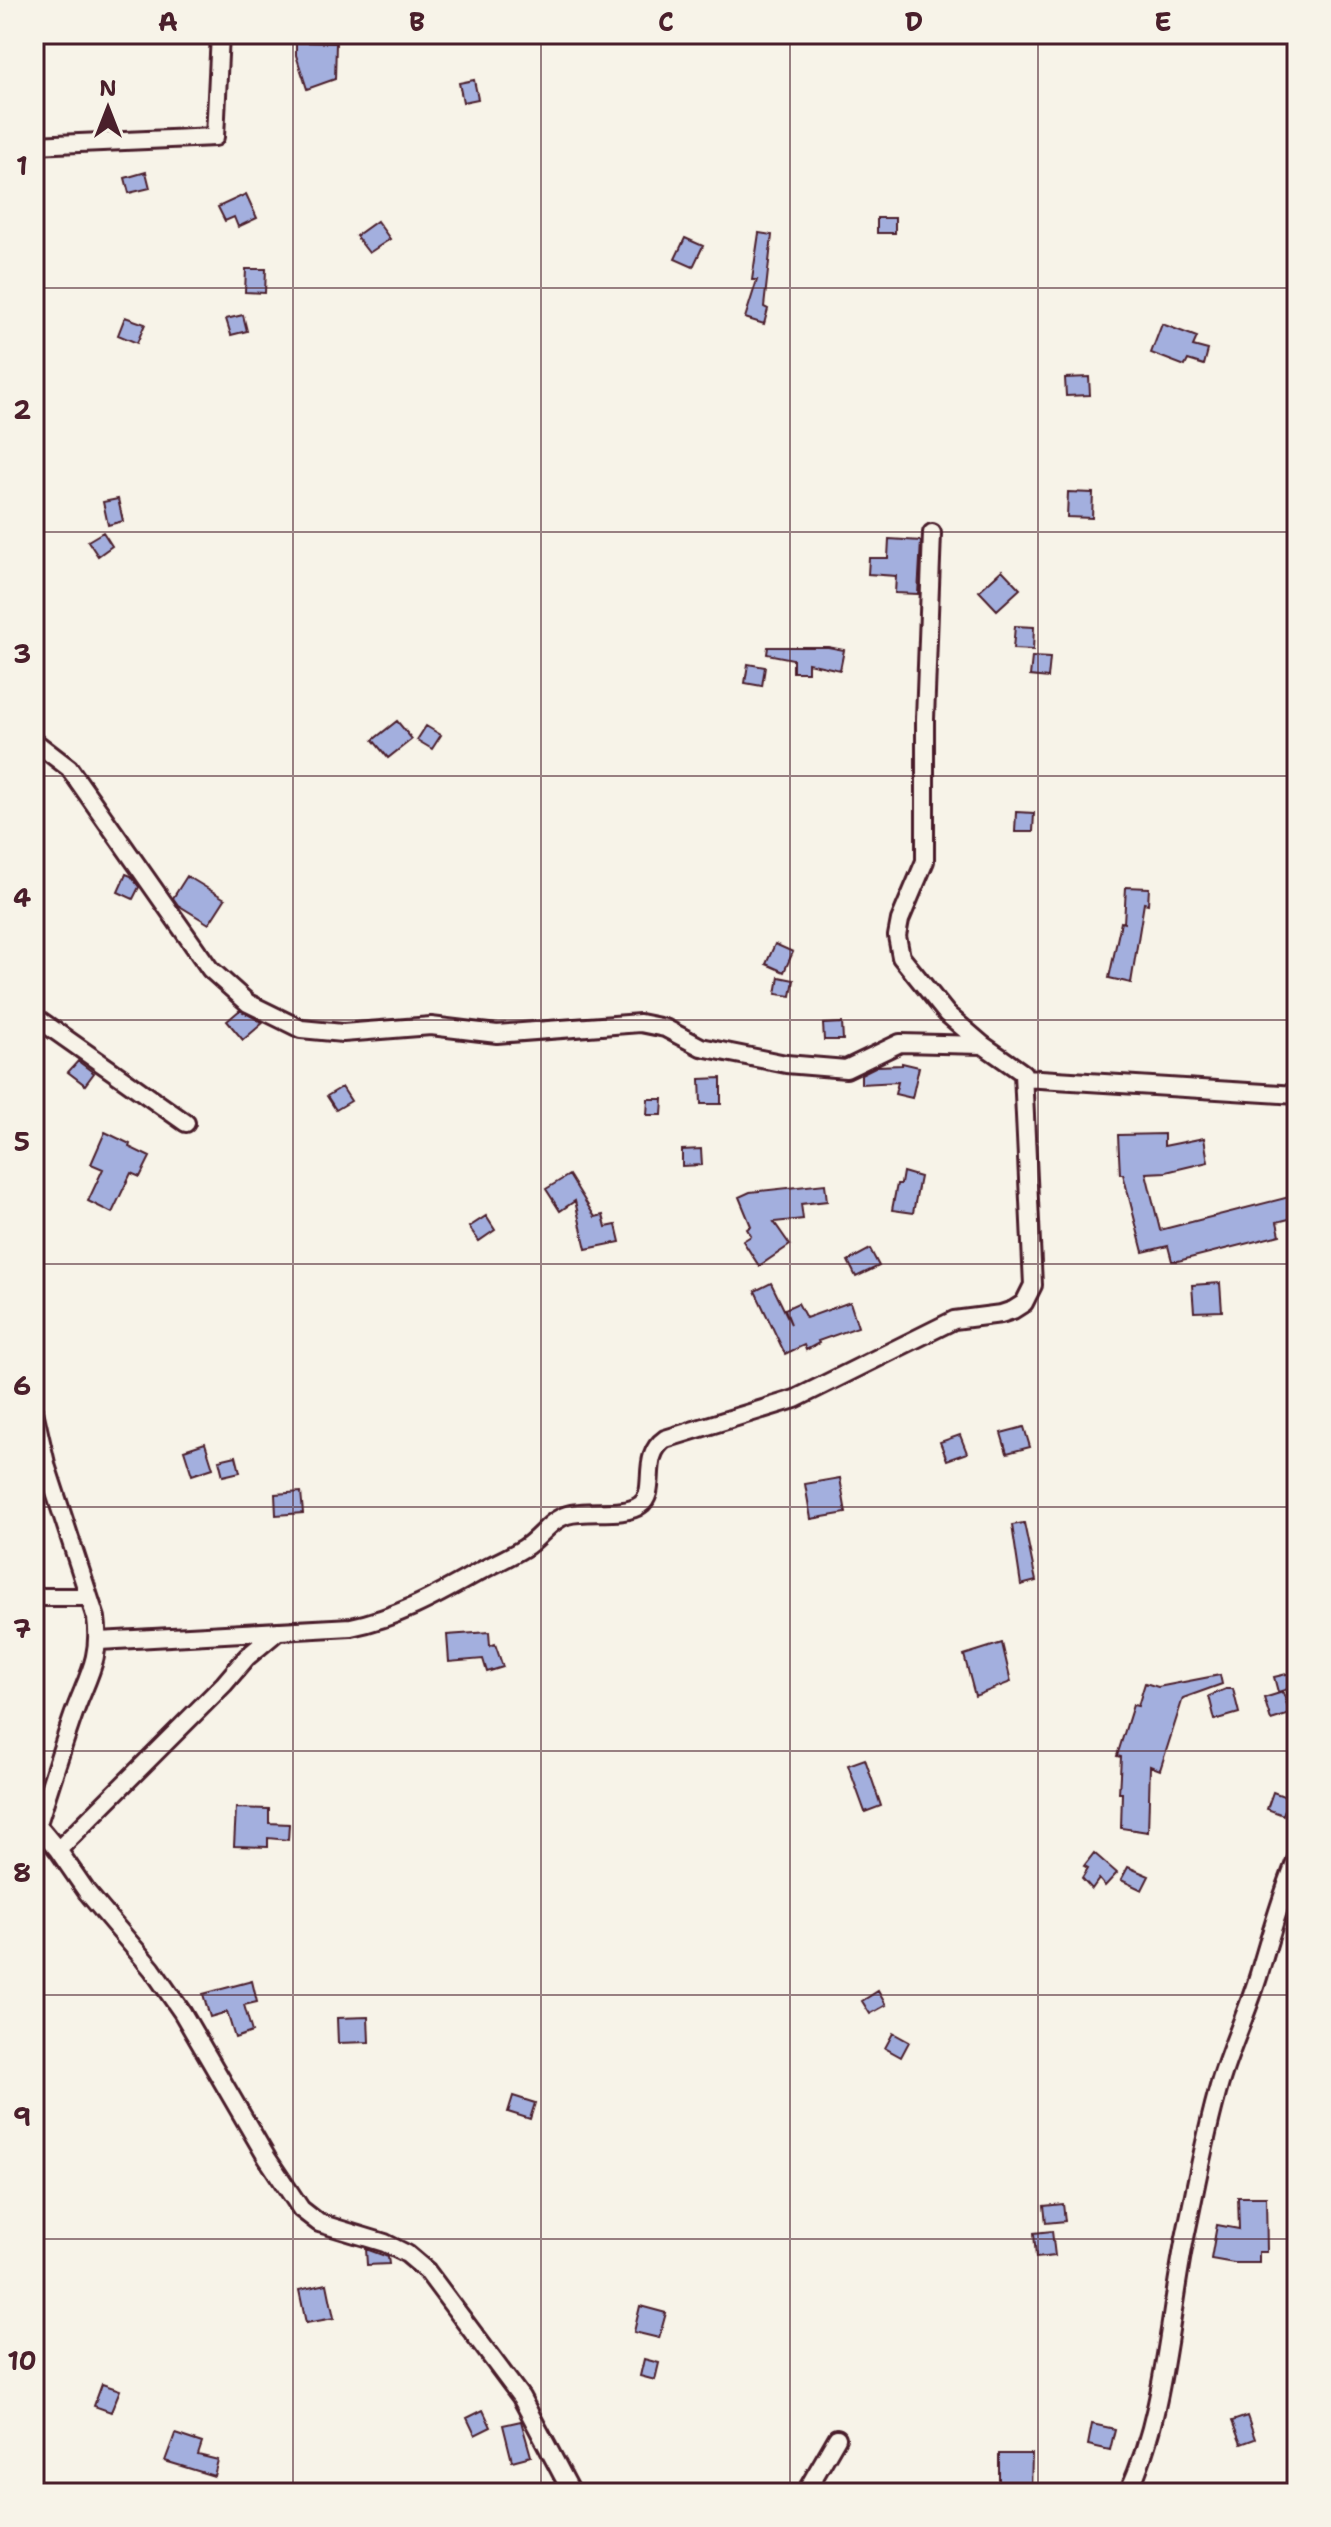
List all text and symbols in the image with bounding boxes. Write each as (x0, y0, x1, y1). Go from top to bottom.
text: A (158, 4, 178, 39)
text: B (409, 4, 425, 39)
text: C (658, 4, 674, 39)
text: D (905, 4, 923, 39)
text: E (1154, 4, 1172, 39)
north arrow (68, 68, 148, 148)
text: N (99, 74, 117, 103)
text: 1 (16, 148, 28, 183)
text: 2 (13, 392, 31, 427)
text: 3 (13, 636, 31, 671)
text: 4 (13, 880, 31, 915)
text: 5 (14, 1124, 30, 1159)
text: 6 (13, 1368, 31, 1403)
text: 7 (13, 1611, 31, 1646)
text: 8 (13, 1855, 31, 1890)
text: 9 (13, 2099, 31, 2134)
text: 10 (7, 2343, 37, 2378)

